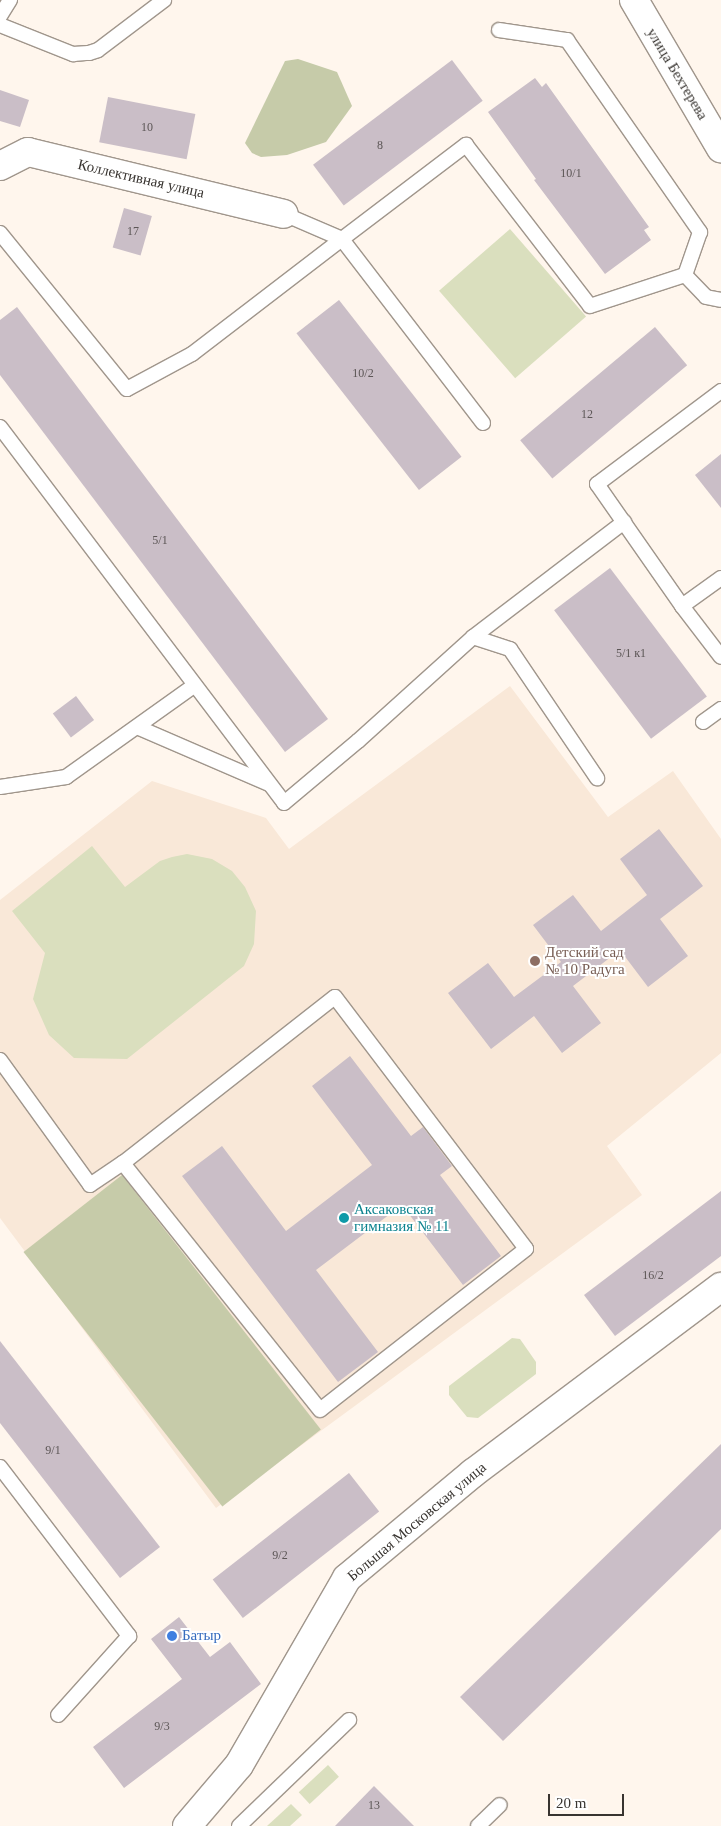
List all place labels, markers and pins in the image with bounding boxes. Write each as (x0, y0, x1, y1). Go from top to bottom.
place label: Детский сад № 10 Радуга (545, 943, 625, 978)
marker: Детский сад № 10 Радуга (529, 955, 541, 967)
place label: Аксаковская гимназия № 11 (354, 1200, 449, 1235)
marker: Аксаковская гимназия № 11 (338, 1212, 350, 1224)
place label: Батыр (182, 1627, 221, 1645)
marker: Батыр (166, 1630, 178, 1642)

